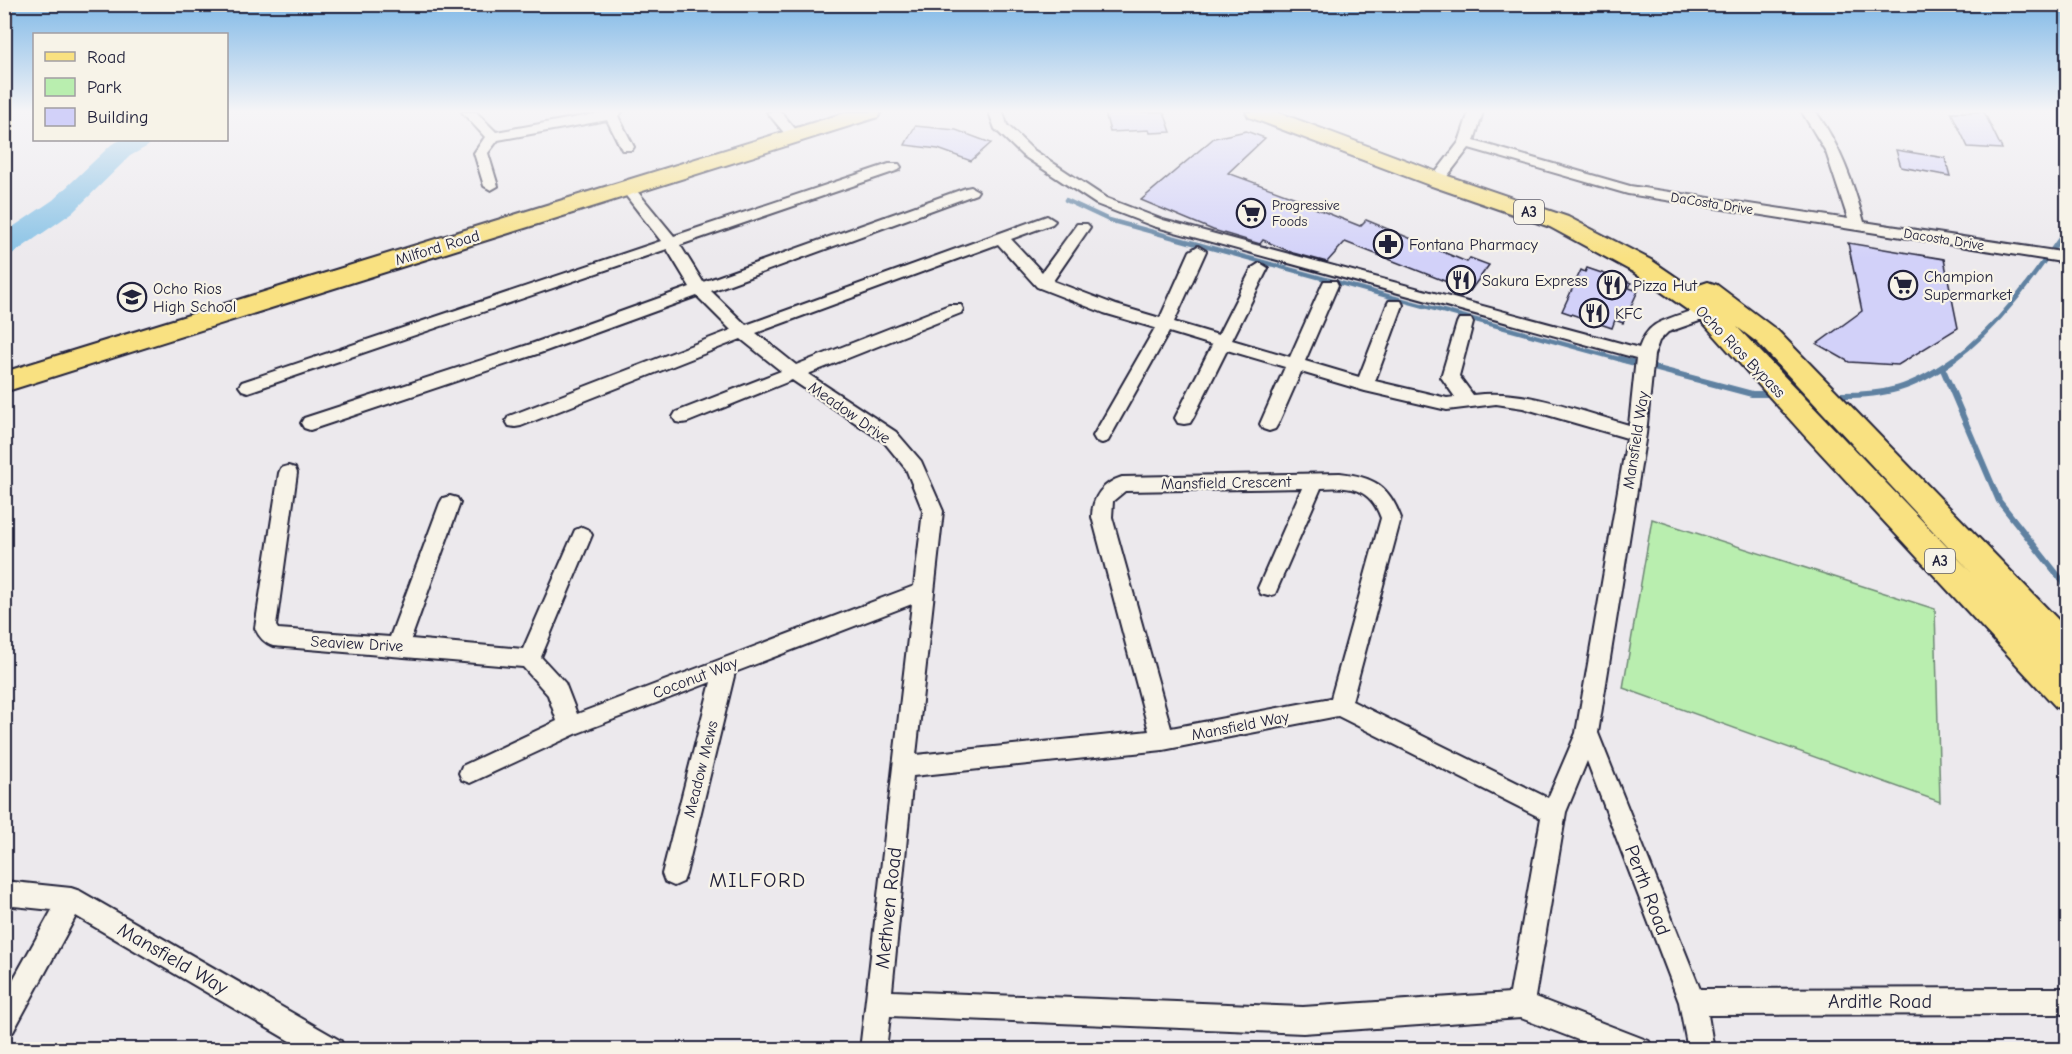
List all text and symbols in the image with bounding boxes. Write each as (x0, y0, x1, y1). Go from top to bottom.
legend (33, 33, 228, 141)
text: Road (87, 47, 126, 68)
text: Park (87, 77, 122, 98)
text: Building (87, 107, 149, 128)
street label: DaCosta Drive (1669, 189, 1754, 218)
supermarket icon: Progressive Foods (1235, 197, 1267, 229)
place label: Progressive Foods (1272, 197, 1340, 230)
road number: A3 (1514, 200, 1544, 224)
street label: Dacosta Drive (1902, 225, 1986, 254)
street label: Milford Road (393, 227, 482, 269)
pharmacy icon: Fontana Pharmacy (1372, 228, 1404, 260)
place label: Fontana Pharmacy (1409, 236, 1539, 254)
restaurant icon: Sakura Express (1445, 264, 1477, 296)
place label: Champion Supermarket (1924, 268, 2012, 304)
restaurant icon: Pizza Hut (1596, 269, 1628, 301)
supermarket icon: Champion Supermarket (1887, 269, 1919, 301)
place label: Sakura Express (1482, 272, 1588, 290)
place label: Pizza Hut (1633, 277, 1697, 295)
place label: Ocho Rios High School (153, 280, 236, 316)
school or university icon: Ocho Rios High School (116, 281, 148, 313)
restaurant icon: KFC (1578, 297, 1610, 329)
street label: Ocho Rios Bypass (1692, 302, 1789, 402)
place label: KFC (1615, 305, 1643, 323)
street label: Meadow Drive (805, 378, 894, 448)
street label: Mansfield Way (1619, 389, 1653, 490)
street label: Mansfield Crescent (1161, 473, 1292, 493)
road number: A3 (1925, 549, 1955, 573)
street label: Seaview Drive (310, 633, 404, 655)
street label: Coconut Way (650, 653, 741, 702)
street label: Mansfield Way (1190, 708, 1291, 744)
street label: Meadow Mews (680, 719, 722, 819)
street label: Perth Road (1620, 842, 1675, 938)
street label: Methven Road (871, 846, 906, 970)
district label: MILFORD (709, 868, 807, 892)
street label: Mansfield Way (113, 918, 232, 999)
street label: Arditle Road (1828, 990, 1932, 1013)

